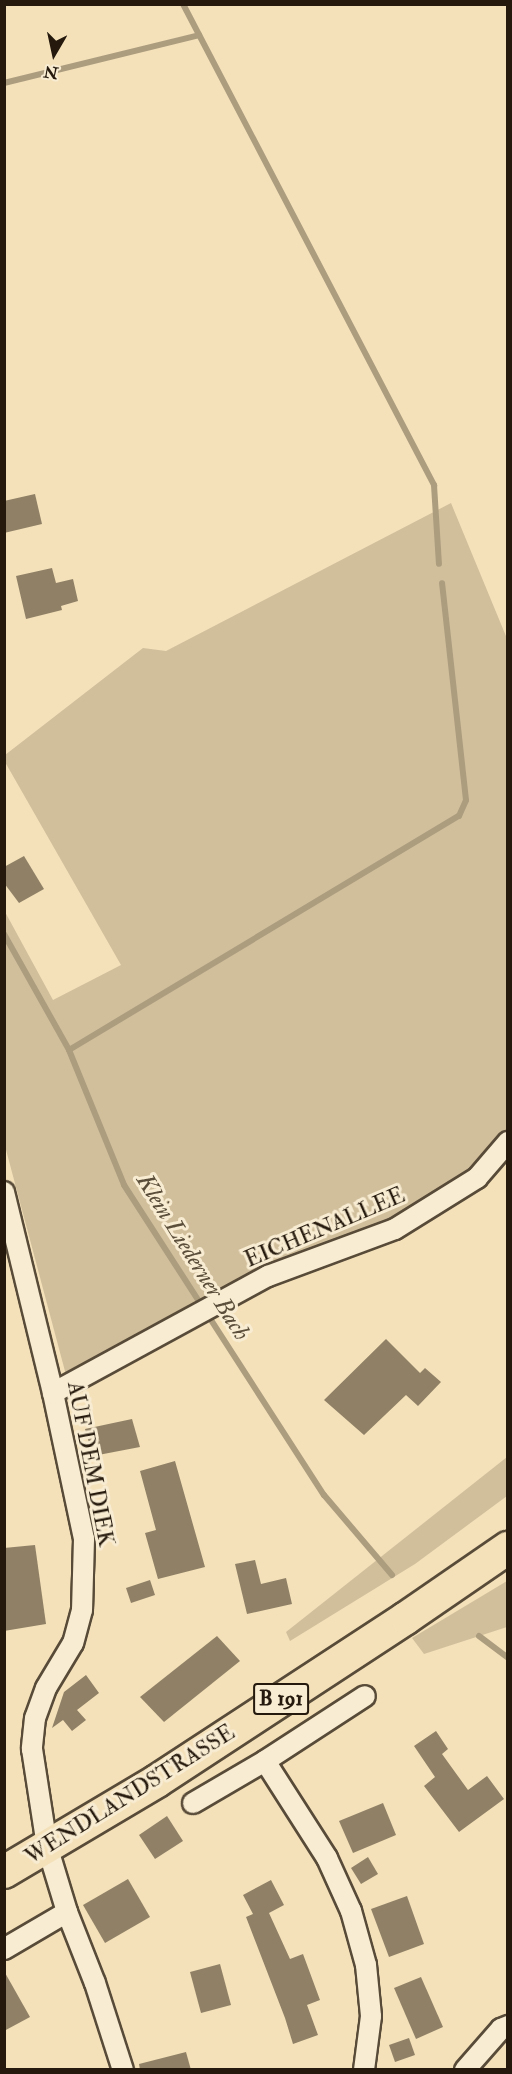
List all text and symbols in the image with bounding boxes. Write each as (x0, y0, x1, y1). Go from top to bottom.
north arrow (24, 24, 84, 84)
text: N (43, 61, 60, 83)
water label: Klein Liederner Bach (130, 1168, 256, 1346)
street label: EICHENALLEE (241, 1182, 409, 1274)
street label: AUF DEM DIEK (61, 1379, 119, 1549)
road number: B 191 (252, 1681, 310, 1717)
street label: WENDLANDSTRASSE (20, 1720, 240, 1870)

